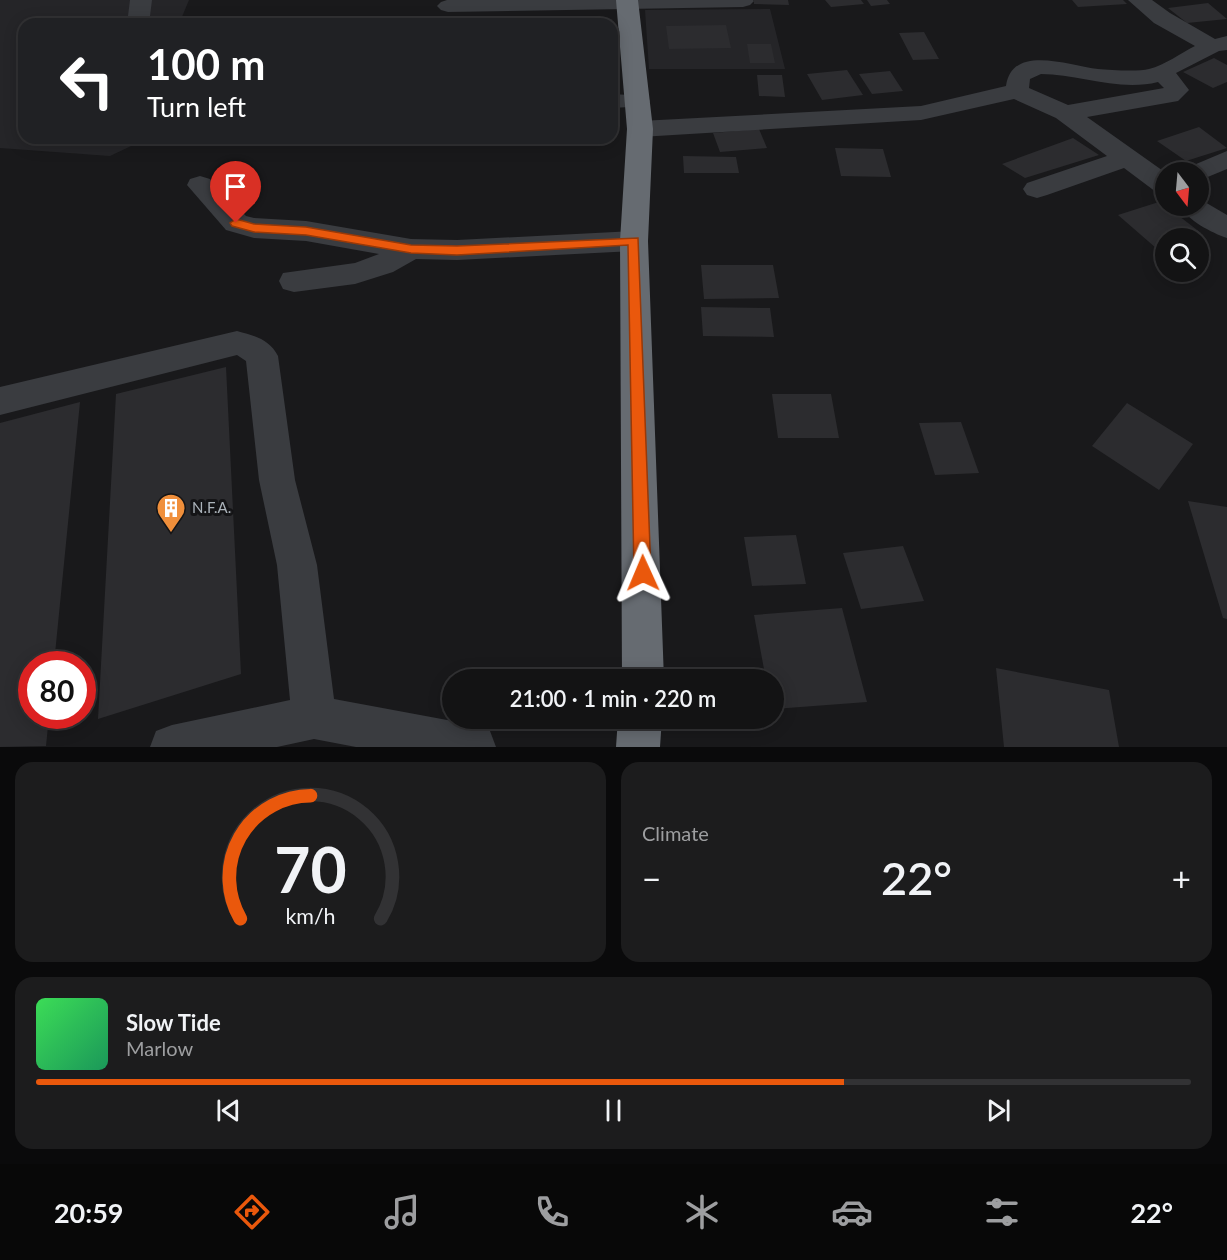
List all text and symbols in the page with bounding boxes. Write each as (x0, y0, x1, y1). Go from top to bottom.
text: 100 m (147, 39, 265, 89)
icon: left (48, 42, 126, 120)
text: Turn left (147, 90, 246, 123)
pin (210, 161, 261, 223)
north arrow (1155, 162, 1209, 216)
map controls (1155, 162, 1209, 282)
icon: arrive (219, 170, 252, 203)
button: search (1155, 228, 1209, 282)
building icon: N.F.A. (155, 492, 187, 534)
place label: N.F.A. (192, 498, 231, 516)
position arrow (611, 541, 675, 605)
speed limit sign: 80 (18, 651, 96, 729)
text: 21:00 · 1 min · 220 m (510, 685, 716, 712)
text: Climate (642, 821, 709, 845)
text: 70 (274, 831, 347, 906)
text: 22° (881, 851, 952, 905)
text: − (642, 858, 661, 898)
text: + (1172, 858, 1191, 898)
text: km/h (285, 903, 336, 929)
text: Slow Tide (126, 1009, 221, 1036)
text: Marlow (126, 1036, 193, 1060)
icon: previous (212, 1094, 245, 1127)
icon: pause (597, 1094, 630, 1127)
icon: next (982, 1094, 1015, 1127)
icon: directions (231, 1191, 273, 1233)
icon: music (381, 1191, 423, 1233)
icon: phone (531, 1191, 573, 1233)
icon: climate (681, 1191, 723, 1233)
icon: car (831, 1191, 873, 1233)
icon: filters (981, 1191, 1023, 1233)
text: 20:59 (54, 1196, 124, 1229)
text: 22° (1130, 1196, 1173, 1229)

